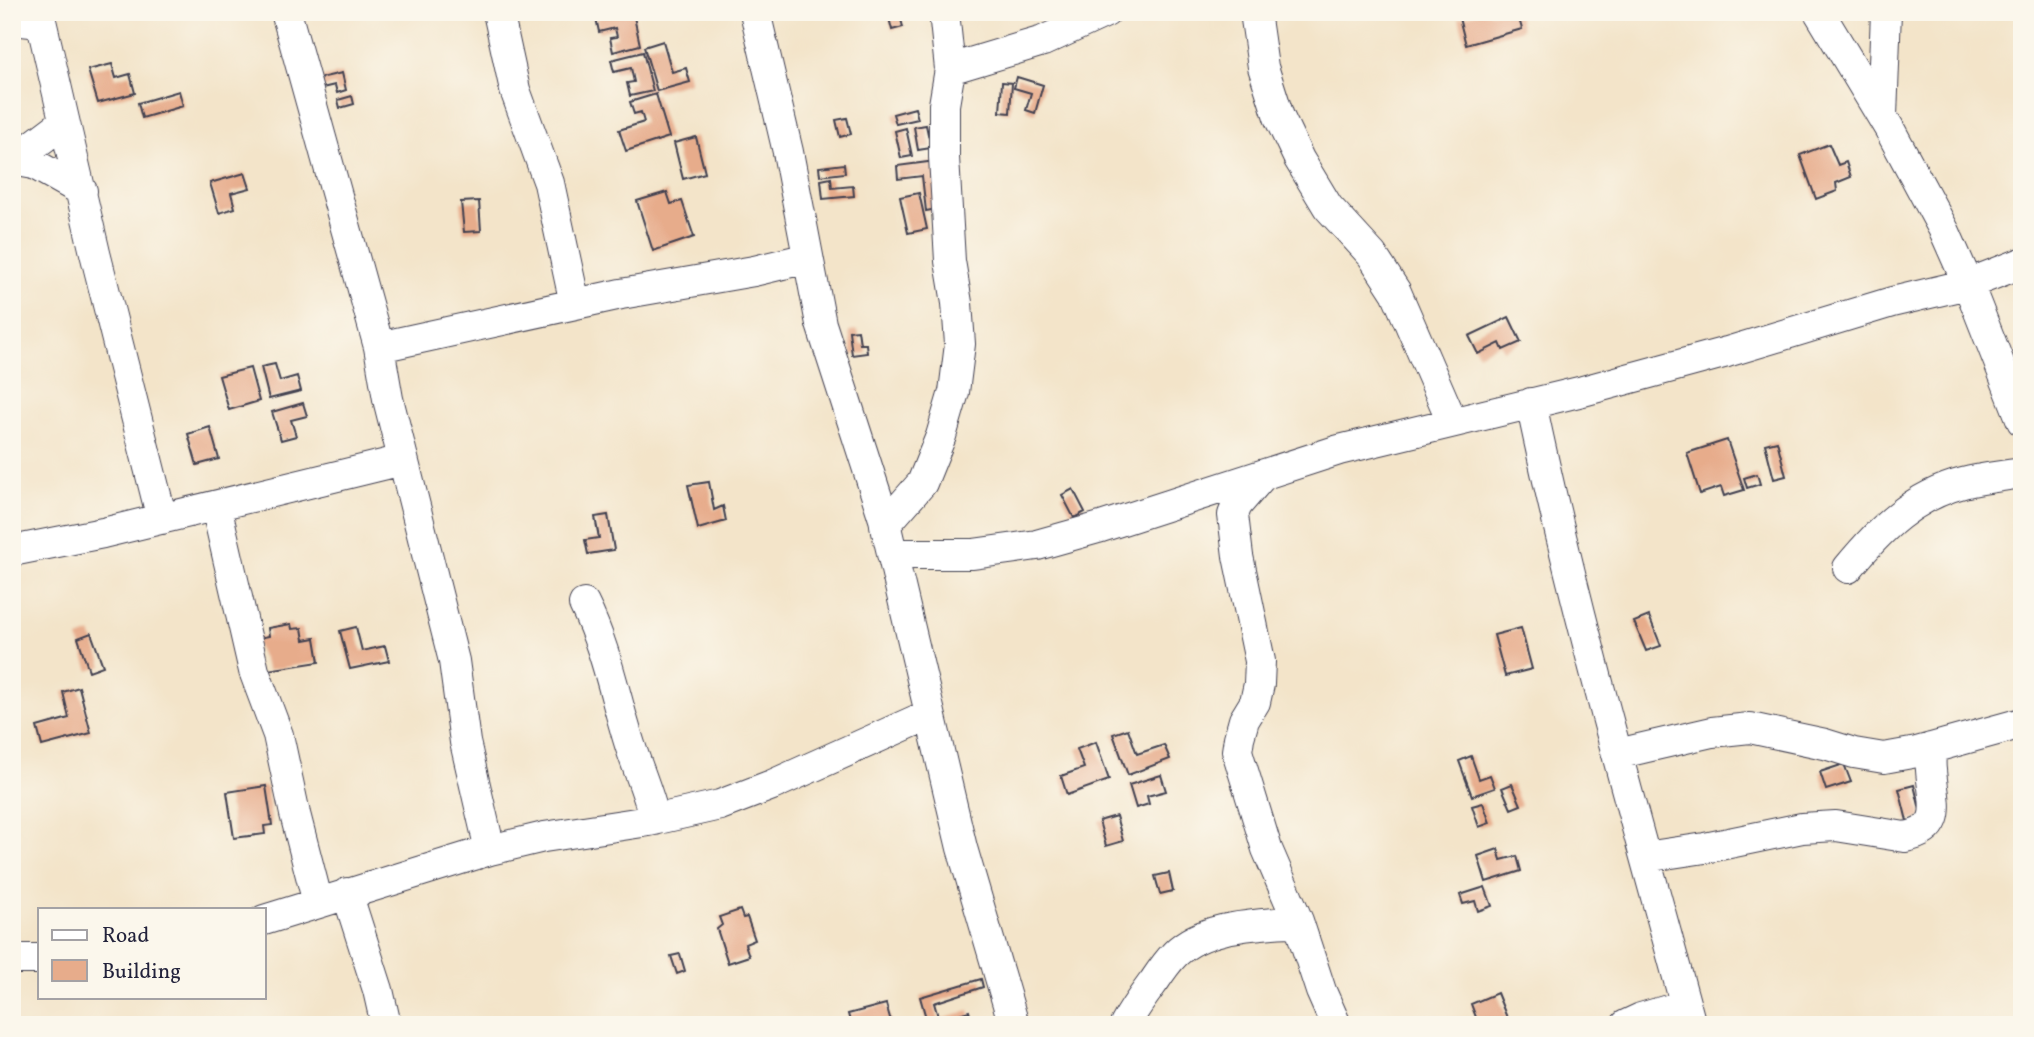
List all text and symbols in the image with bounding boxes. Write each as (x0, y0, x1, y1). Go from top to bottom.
legend (38, 908, 266, 998)
text: Road (102, 922, 149, 951)
text: Building (102, 958, 181, 987)

